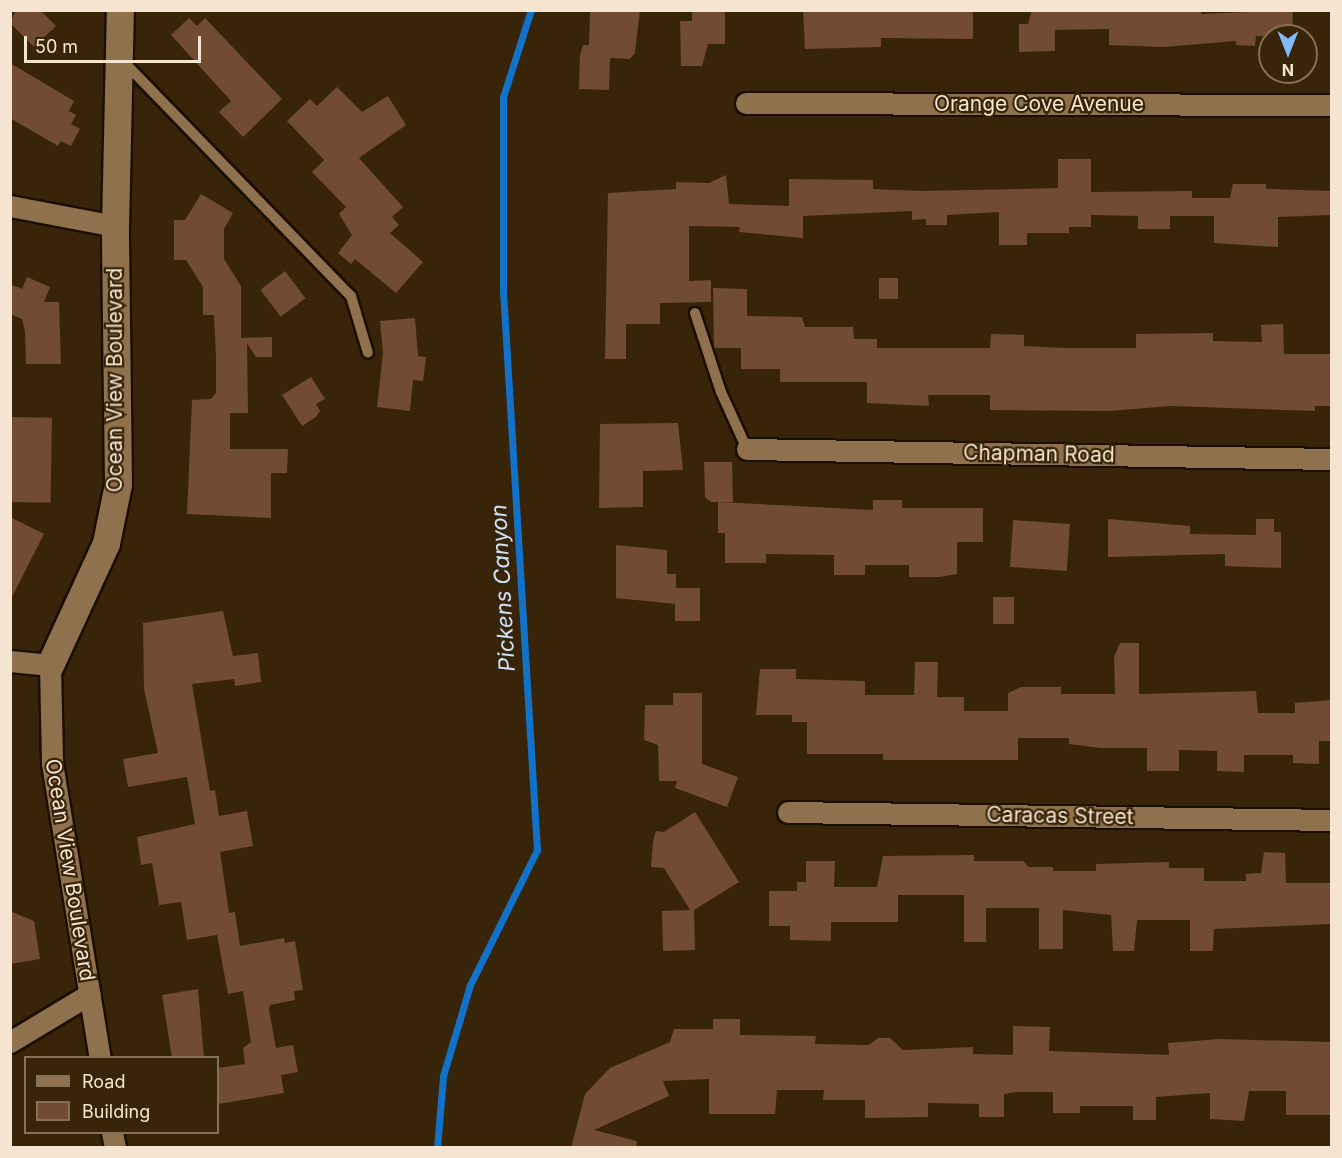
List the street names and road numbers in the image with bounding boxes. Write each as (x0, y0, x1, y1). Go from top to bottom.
street label: Orange Cove Avenue (934, 91, 1144, 117)
street label: Ocean View Boulevard (102, 268, 128, 492)
street label: Chapman Road (963, 440, 1115, 468)
street label: Ocean View Boulevard (40, 757, 100, 983)
street label: Caracas Street (986, 802, 1134, 830)

